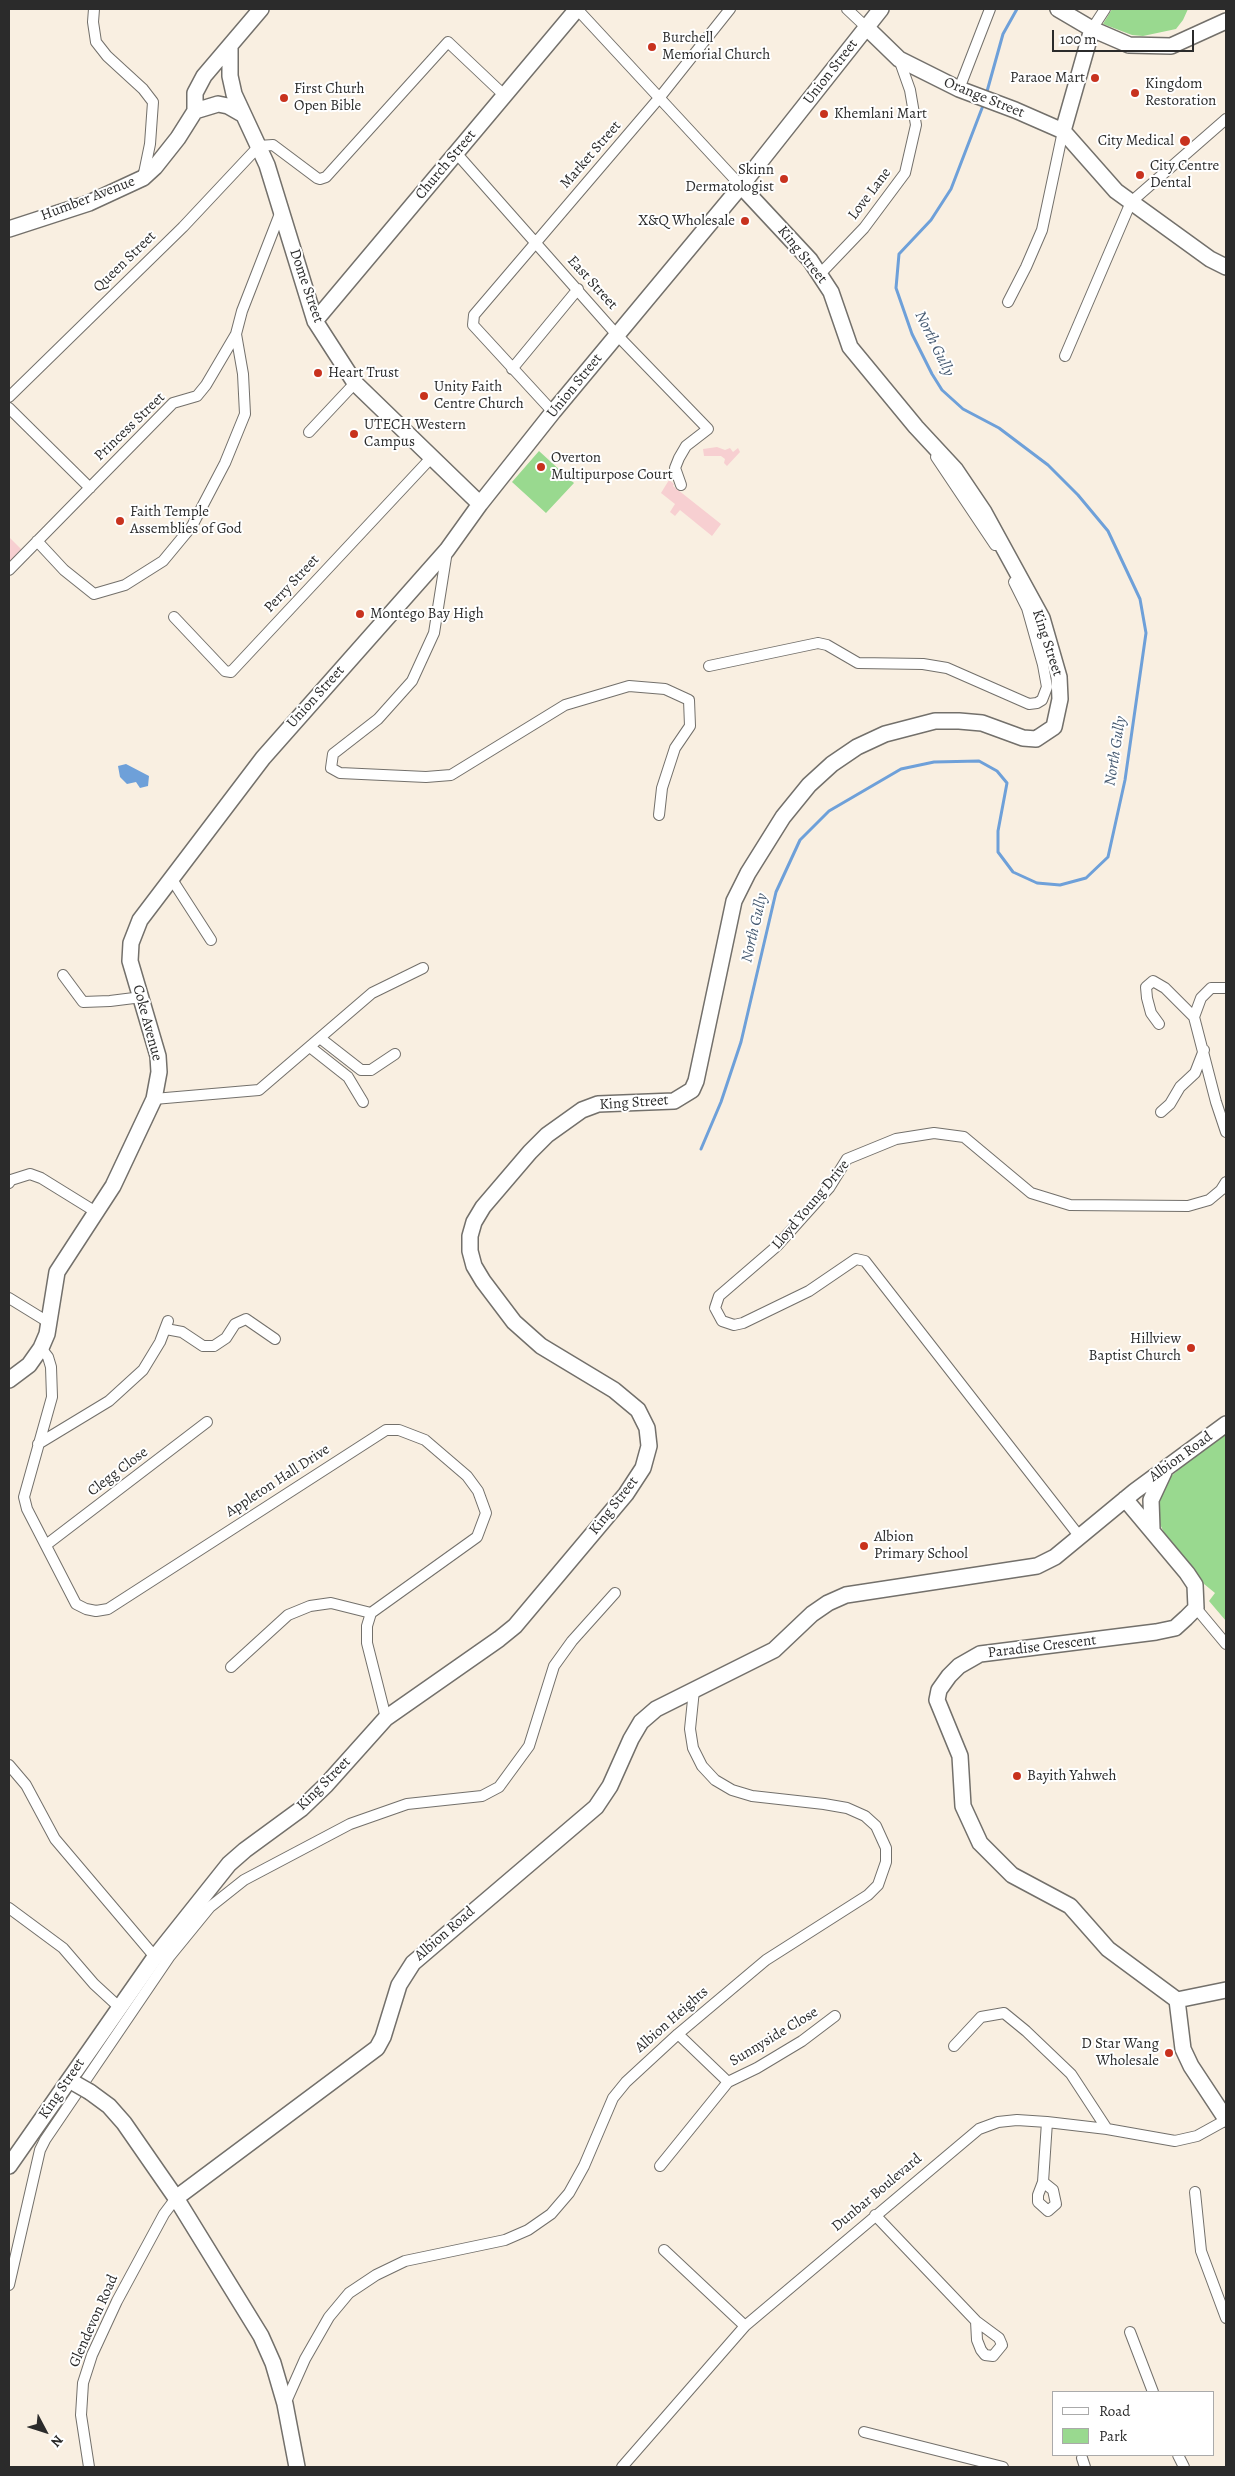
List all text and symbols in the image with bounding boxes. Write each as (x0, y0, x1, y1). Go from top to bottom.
scale bar (1055, 20, 1198, 52)
place label: Burchell Memorial Church (662, 29, 770, 64)
text: 100 m (1060, 29, 1097, 49)
street label: Union Street (800, 36, 862, 108)
marker: Burchell Memorial Church (646, 41, 658, 53)
place label: Paraoe Mart (1010, 69, 1085, 87)
marker: Paraoe Mart (1089, 72, 1101, 84)
street label: Orange Street (941, 74, 1027, 122)
place label: Kingdom Restoration (1145, 75, 1216, 110)
place label: First Churh Open Bible (294, 80, 365, 115)
marker: Kingdom Restoration (1129, 87, 1141, 99)
marker: First Churh Open Bible (278, 92, 290, 104)
place label: Khemlani Mart (834, 105, 927, 123)
marker: Khemlani Mart (818, 108, 830, 120)
street label: Market Street (557, 117, 625, 193)
street label: Church Street (412, 127, 480, 203)
place label: City Medical (1098, 132, 1174, 150)
marker: City Medical (1178, 134, 1192, 148)
place label: City Centre Dental (1150, 157, 1219, 192)
place label: Skinn Dermatologist (685, 161, 774, 196)
street label: Love Lane (845, 164, 895, 224)
marker: City Centre Dental (1134, 169, 1146, 181)
street label: Humber Avenue (38, 173, 138, 225)
marker: Skinn Dermatologist (778, 173, 790, 185)
place label: X&Q Wholesale (638, 212, 735, 230)
marker: X&Q Wholesale (739, 215, 751, 227)
street label: King Street (773, 222, 831, 288)
street label: Queen Street (90, 228, 160, 296)
street label: Dome Street (285, 247, 327, 325)
street label: East Street (563, 252, 621, 314)
water label: North Gully (910, 308, 958, 380)
street label: Union Street (543, 350, 607, 422)
place label: Heart Trust (328, 364, 399, 382)
marker: Heart Trust (312, 367, 324, 379)
place label: Unity Faith Centre Church (434, 378, 524, 413)
street label: Princess Street (91, 389, 169, 465)
marker: Unity Faith Centre Church (418, 390, 430, 402)
place label: UTECH Western Campus (364, 416, 466, 451)
marker: UTECH Western Campus (348, 428, 360, 440)
place label: Overton Multipurpose Court (551, 449, 673, 484)
marker: Overton Multipurpose Court (535, 461, 547, 473)
place label: Faith Temple Assemblies of God (130, 503, 242, 538)
marker: Faith Temple Assemblies of God (114, 515, 126, 527)
street label: Perry Street (261, 551, 323, 617)
place label: Montego Bay High (370, 605, 484, 623)
street label: King Street (1028, 607, 1066, 679)
marker: Montego Bay High (354, 608, 366, 620)
street label: Union Street (283, 662, 349, 732)
water label: North Gully (1101, 715, 1131, 787)
water label: North Gully (738, 891, 772, 965)
street label: Coke Avenue (128, 983, 166, 1063)
street label: King Street (599, 1092, 669, 1114)
street label: Lloyd Young Drive (768, 1157, 854, 1253)
place label: Hillview Baptist Church (1089, 1330, 1181, 1365)
marker: Hillview Baptist Church (1185, 1342, 1197, 1354)
street label: Albion Road (1146, 1428, 1216, 1486)
street label: Appleton Hall Drive (223, 1441, 333, 1521)
street label: Clegg Close (84, 1443, 152, 1501)
street label: King Street (586, 1473, 642, 1539)
place label: Albion Primary School (874, 1528, 968, 1563)
marker: Albion Primary School (858, 1540, 870, 1552)
street label: Paradise Crescent (987, 1631, 1097, 1663)
street label: King Street (293, 1753, 355, 1815)
place label: Bayith Yahweh (1027, 1767, 1116, 1785)
marker: Bayith Yahweh (1011, 1770, 1023, 1782)
street label: Albion Road (411, 1903, 479, 1965)
street label: Albion Heights (632, 1983, 712, 2057)
street label: Sunnyside Close (726, 2003, 822, 2071)
place label: D Star Wang Wholesale (1081, 2035, 1159, 2070)
marker: D Star Wang Wholesale (1163, 2047, 1175, 2059)
street label: King Street (35, 2055, 89, 2123)
street label: Dunbar Boulevard (828, 2150, 926, 2236)
street label: Glendevon Road (66, 2272, 122, 2370)
legend (1052, 2391, 1215, 2456)
text: Road (1099, 2401, 1130, 2421)
north arrow (20, 2406, 70, 2456)
text: Park (1099, 2426, 1127, 2446)
text: N (46, 2431, 67, 2451)

